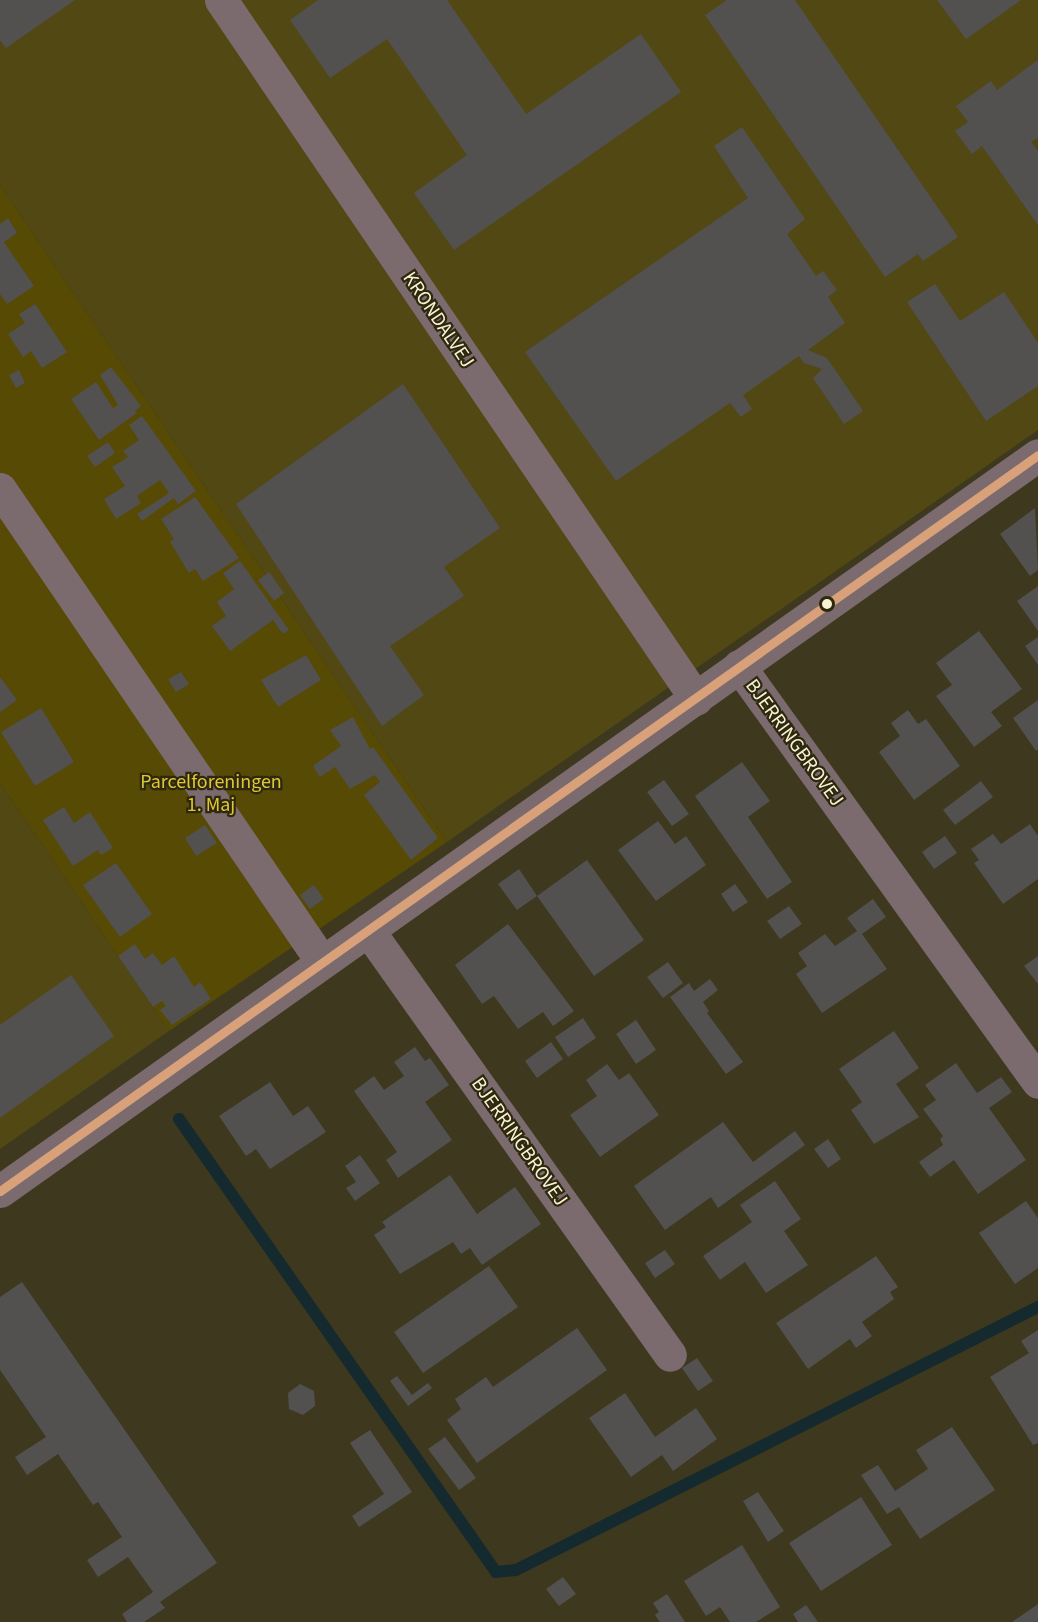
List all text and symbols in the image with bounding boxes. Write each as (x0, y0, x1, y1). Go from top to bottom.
street label: KRONDALVEJ (397, 267, 479, 373)
unlabelled marker (821, 598, 833, 610)
street label: BJERRINGBROVEJ (740, 675, 848, 811)
park label: Parcelforeningen 1. Maj (140, 771, 282, 818)
street label: BJERRINGBROVEJ (466, 1073, 572, 1211)

